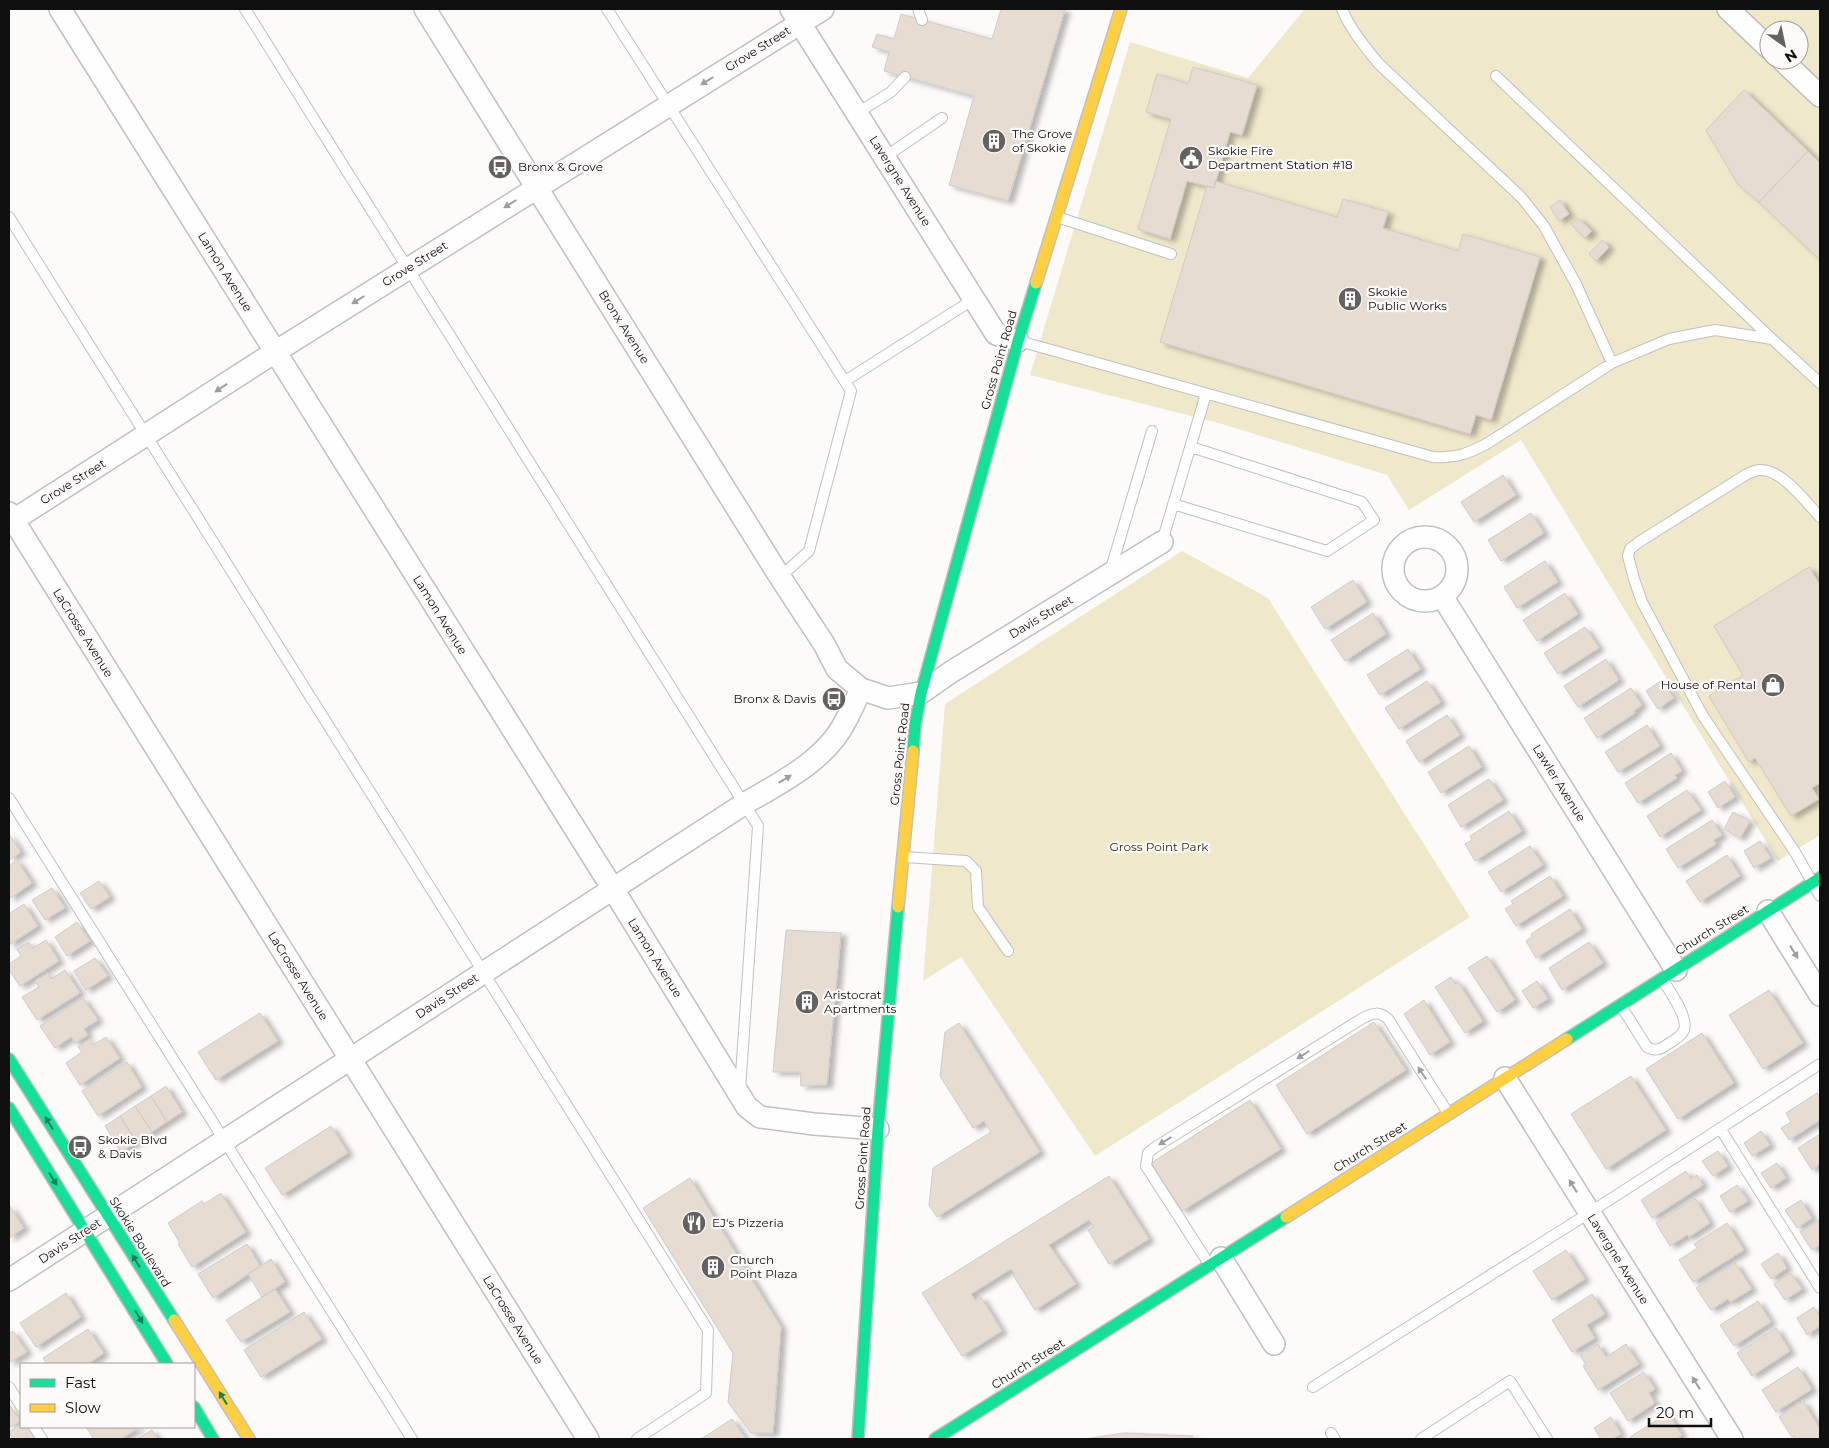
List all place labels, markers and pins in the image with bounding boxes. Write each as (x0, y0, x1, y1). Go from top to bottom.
place label: The Grove of Skokie (1012, 126, 1072, 155)
building icon: The Grove of Skokie (981, 128, 1007, 154)
place label: Skokie Fire Department Station #18 (1208, 143, 1353, 172)
public building icon: Skokie Fire Department Station #18 (1178, 145, 1204, 171)
bus stop icon: Bronx & Grove (487, 154, 513, 180)
place label: Bronx & Grove (518, 159, 603, 174)
place label: Skokie Public Works (1368, 284, 1447, 313)
building icon: Skokie Public Works (1337, 286, 1363, 312)
shop icon: House of Rental (1760, 672, 1786, 698)
place label: House of Rental (1661, 677, 1756, 692)
bus stop icon: Bronx & Davis (821, 686, 847, 712)
place label: Bronx & Davis (733, 691, 816, 706)
place label: Aristocrat Apartments (824, 987, 897, 1016)
building icon: Aristocrat Apartments (794, 989, 820, 1015)
place label: Skokie Blvd & Davis (98, 1132, 167, 1161)
bus stop icon: Skokie Blvd & Davis (67, 1134, 93, 1160)
restaurant icon: EJ's Pizzeria (681, 1210, 707, 1236)
place label: EJ's Pizzeria (712, 1215, 784, 1230)
place label: Church Point Plaza (730, 1252, 797, 1281)
building icon: Church Point Plaza (700, 1254, 726, 1280)

